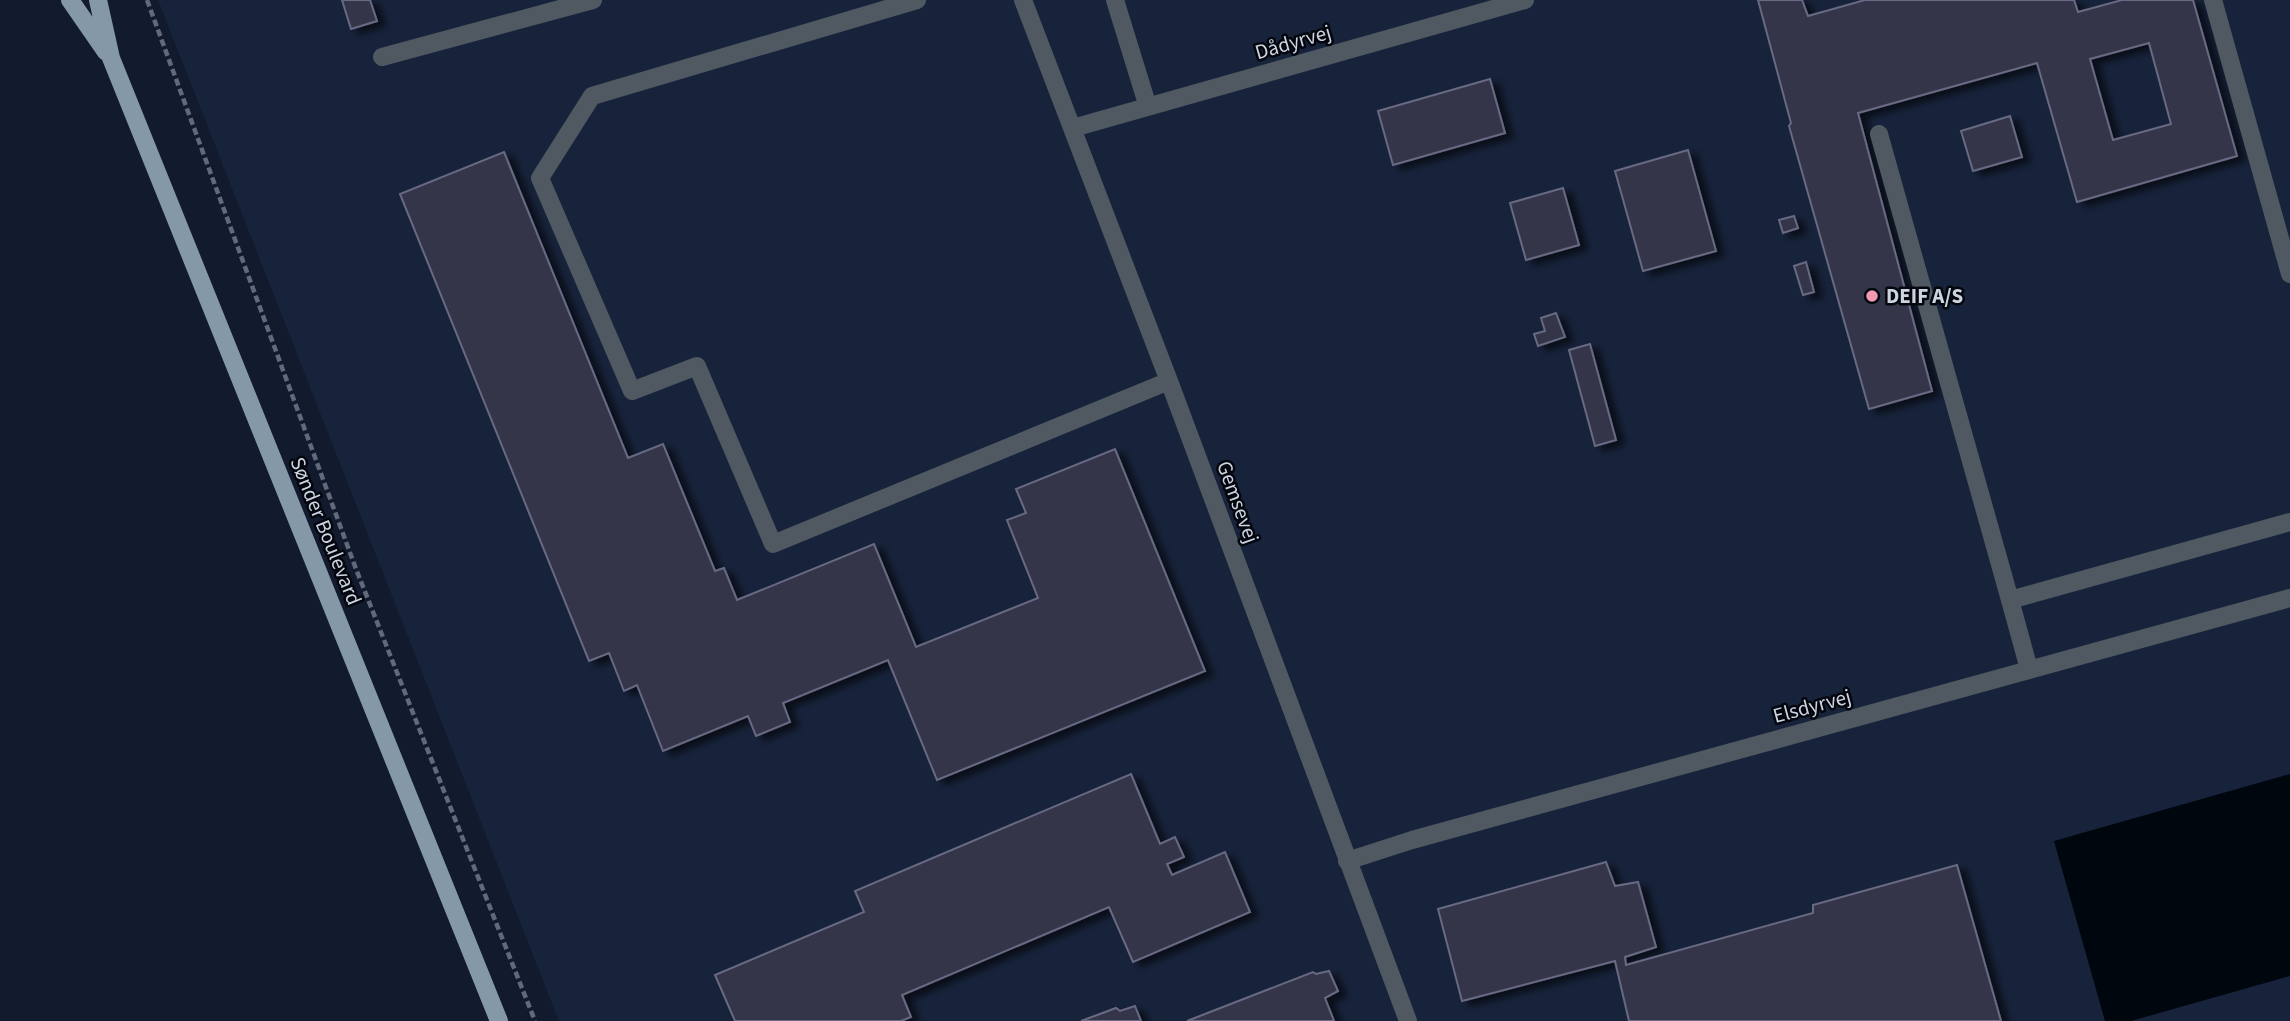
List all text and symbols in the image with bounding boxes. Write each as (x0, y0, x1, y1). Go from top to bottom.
street label: Dådyrvej (1251, 17, 1335, 67)
place label: DEIF A/S (1886, 281, 1963, 311)
marker: DEIF A/S (1864, 288, 1880, 304)
street label: Sønder Boulevard (283, 452, 369, 610)
street label: Gemsevej (1209, 457, 1267, 547)
street label: Elsdyrvej (1770, 681, 1854, 731)

